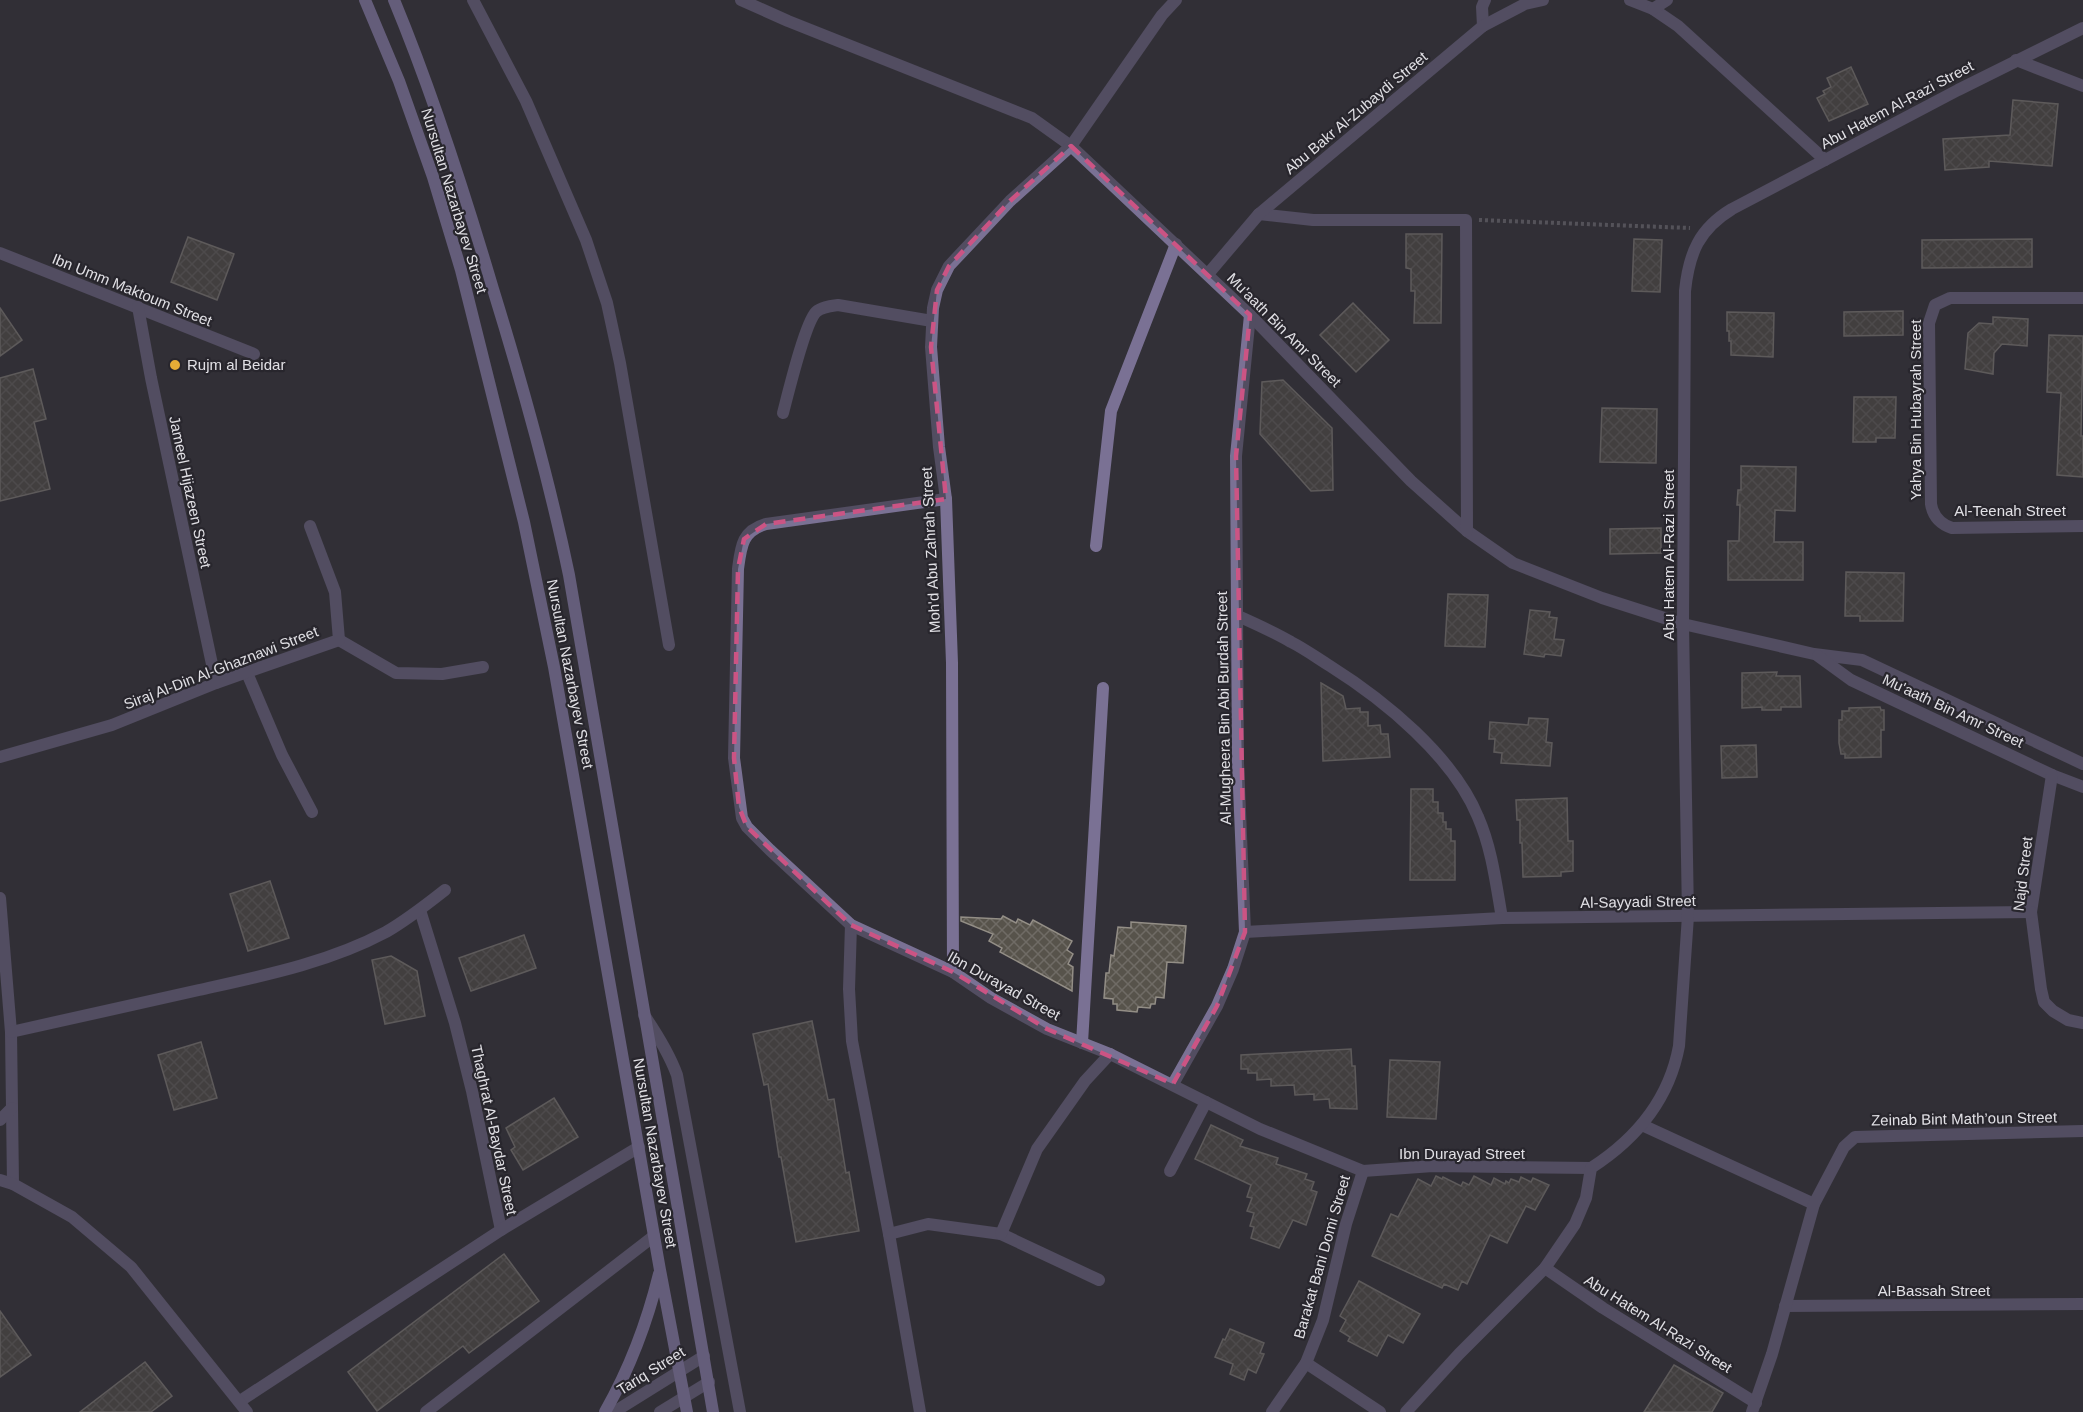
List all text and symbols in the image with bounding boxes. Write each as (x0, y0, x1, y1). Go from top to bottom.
street label: Abu Bakr Al-Zubaydi Street (1281, 47, 1431, 177)
street label: Abu Hatem Al-Razi Street (1817, 57, 1977, 152)
street label: Nursultan Nazarbayev Street (418, 106, 491, 296)
street label: Ibn Umm Maktoum Street (50, 250, 215, 330)
street label: Mu'aath Bin Amr Street (1224, 269, 1345, 391)
street label: Yahya Bin Hubayrah Street (1907, 319, 1924, 500)
place label: Rujm al Beidar (187, 356, 285, 373)
marker: Rujm al Beidar (168, 358, 182, 372)
street label: Jameel Hijazeen Street (166, 414, 215, 570)
street label: Moh'd Abu Zahrah Street (918, 466, 943, 634)
street label: Abu Hatem Al-Razi Street (1660, 469, 1677, 640)
street label: Al-Teenah Street (1954, 502, 2067, 519)
street label: Nursultan Nazarbayev Street (544, 578, 597, 771)
street label: Al-Mugheera Bin Abi Burdah Street (1213, 590, 1234, 825)
street label: Siraj Al-Din Al-Ghaznawi Street (121, 622, 321, 713)
street label: Mu'aath Bin Amr Street (1880, 670, 2027, 751)
street label: Najd Street (2009, 835, 2036, 912)
street label: Al-Sayyadi Street (1580, 892, 1697, 911)
street label: Ibn Durayad Street (945, 948, 1064, 1024)
street label: Thaghrat Al-Baydar Street (468, 1043, 521, 1217)
street label: Nursultan Nazarbayev Street (630, 1057, 681, 1250)
street label: Zeinab Bint Math’oun Street (1871, 1108, 2058, 1129)
street label: Ibn Durayad Street (1399, 1145, 1526, 1162)
street label: Barakat Bani Domi Street (1290, 1172, 1353, 1341)
street label: Abu Hatem Al-Razi Street (1581, 1271, 1736, 1377)
street label: Al-Bassah Street (1878, 1282, 1991, 1299)
street label: Tariq Street (614, 1343, 688, 1398)

